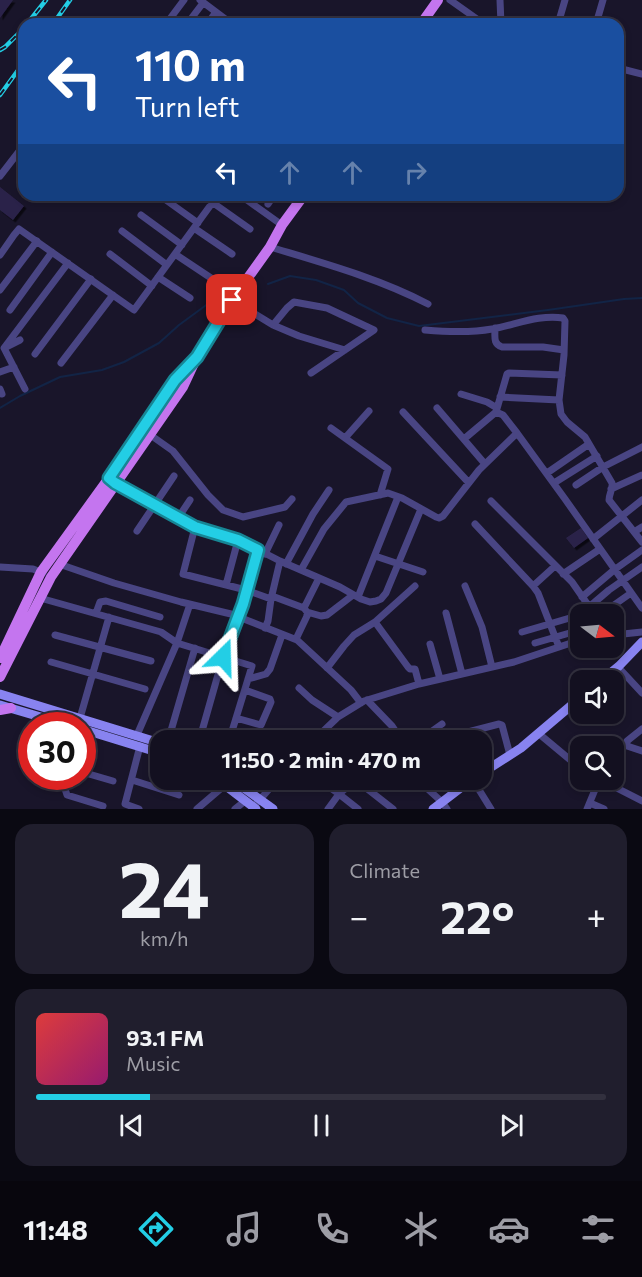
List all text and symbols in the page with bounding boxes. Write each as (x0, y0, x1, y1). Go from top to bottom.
text: 110 m (135, 38, 246, 90)
icon: left (36, 42, 114, 120)
text: Turn left (135, 90, 239, 123)
icon: left (210, 156, 243, 189)
icon: ahead (273, 156, 306, 189)
icon: ahead (336, 156, 369, 189)
icon: right (399, 156, 432, 189)
pin (206, 274, 257, 325)
icon: arrive (215, 283, 248, 316)
north arrow (570, 604, 624, 658)
map controls (570, 604, 624, 790)
position arrow (191, 625, 255, 689)
button: sound (570, 670, 624, 724)
speed limit sign: 30 (18, 712, 96, 790)
button: search (570, 736, 624, 790)
text: 11:50 · 2 min · 470 m (221, 746, 421, 773)
text: 24 (119, 839, 210, 934)
text: Climate (350, 858, 420, 882)
text: 22° (440, 888, 514, 943)
text: − (350, 895, 368, 936)
text: + (587, 895, 606, 936)
text: km/h (140, 926, 189, 950)
text: 93.1 FM (126, 1024, 204, 1051)
text: Music (126, 1051, 180, 1075)
icon: previous (115, 1109, 148, 1142)
icon: pause (305, 1109, 338, 1142)
icon: next (495, 1109, 528, 1142)
icon: directions (135, 1208, 177, 1250)
icon: music (223, 1208, 265, 1250)
icon: phone (311, 1208, 353, 1250)
icon: climate (400, 1208, 442, 1250)
icon: car (488, 1208, 530, 1250)
icon: filters (577, 1208, 619, 1250)
text: 11:48 (23, 1213, 88, 1246)

